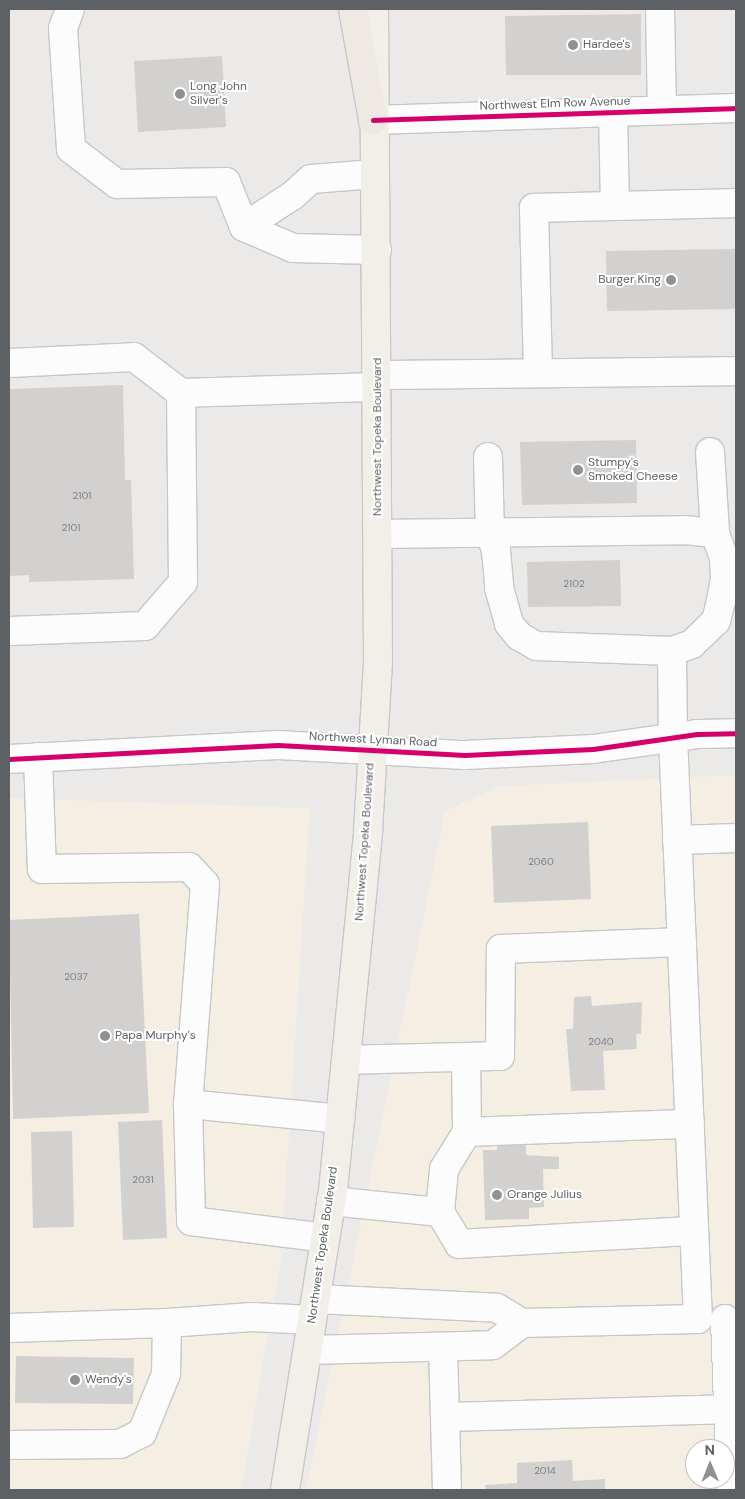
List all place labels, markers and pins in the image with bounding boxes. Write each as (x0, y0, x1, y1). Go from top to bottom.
place label: Hardee's (583, 38, 630, 52)
marker: Hardee's (567, 39, 579, 51)
place label: Long John Silver's (190, 80, 247, 108)
marker: Long John Silver's (174, 88, 186, 100)
place label: Burger King (598, 273, 661, 287)
marker: Burger King (665, 274, 677, 286)
place label: Stumpy's Smoked Cheese (588, 456, 678, 484)
marker: Stumpy's Smoked Cheese (572, 464, 584, 476)
place label: Papa Murphy's (115, 1029, 196, 1043)
marker: Papa Murphy's (99, 1030, 111, 1042)
place label: Orange Julius (507, 1188, 582, 1202)
marker: Orange Julius (491, 1189, 503, 1201)
place label: Wendy's (85, 1373, 132, 1387)
marker: Wendy's (69, 1374, 81, 1386)

